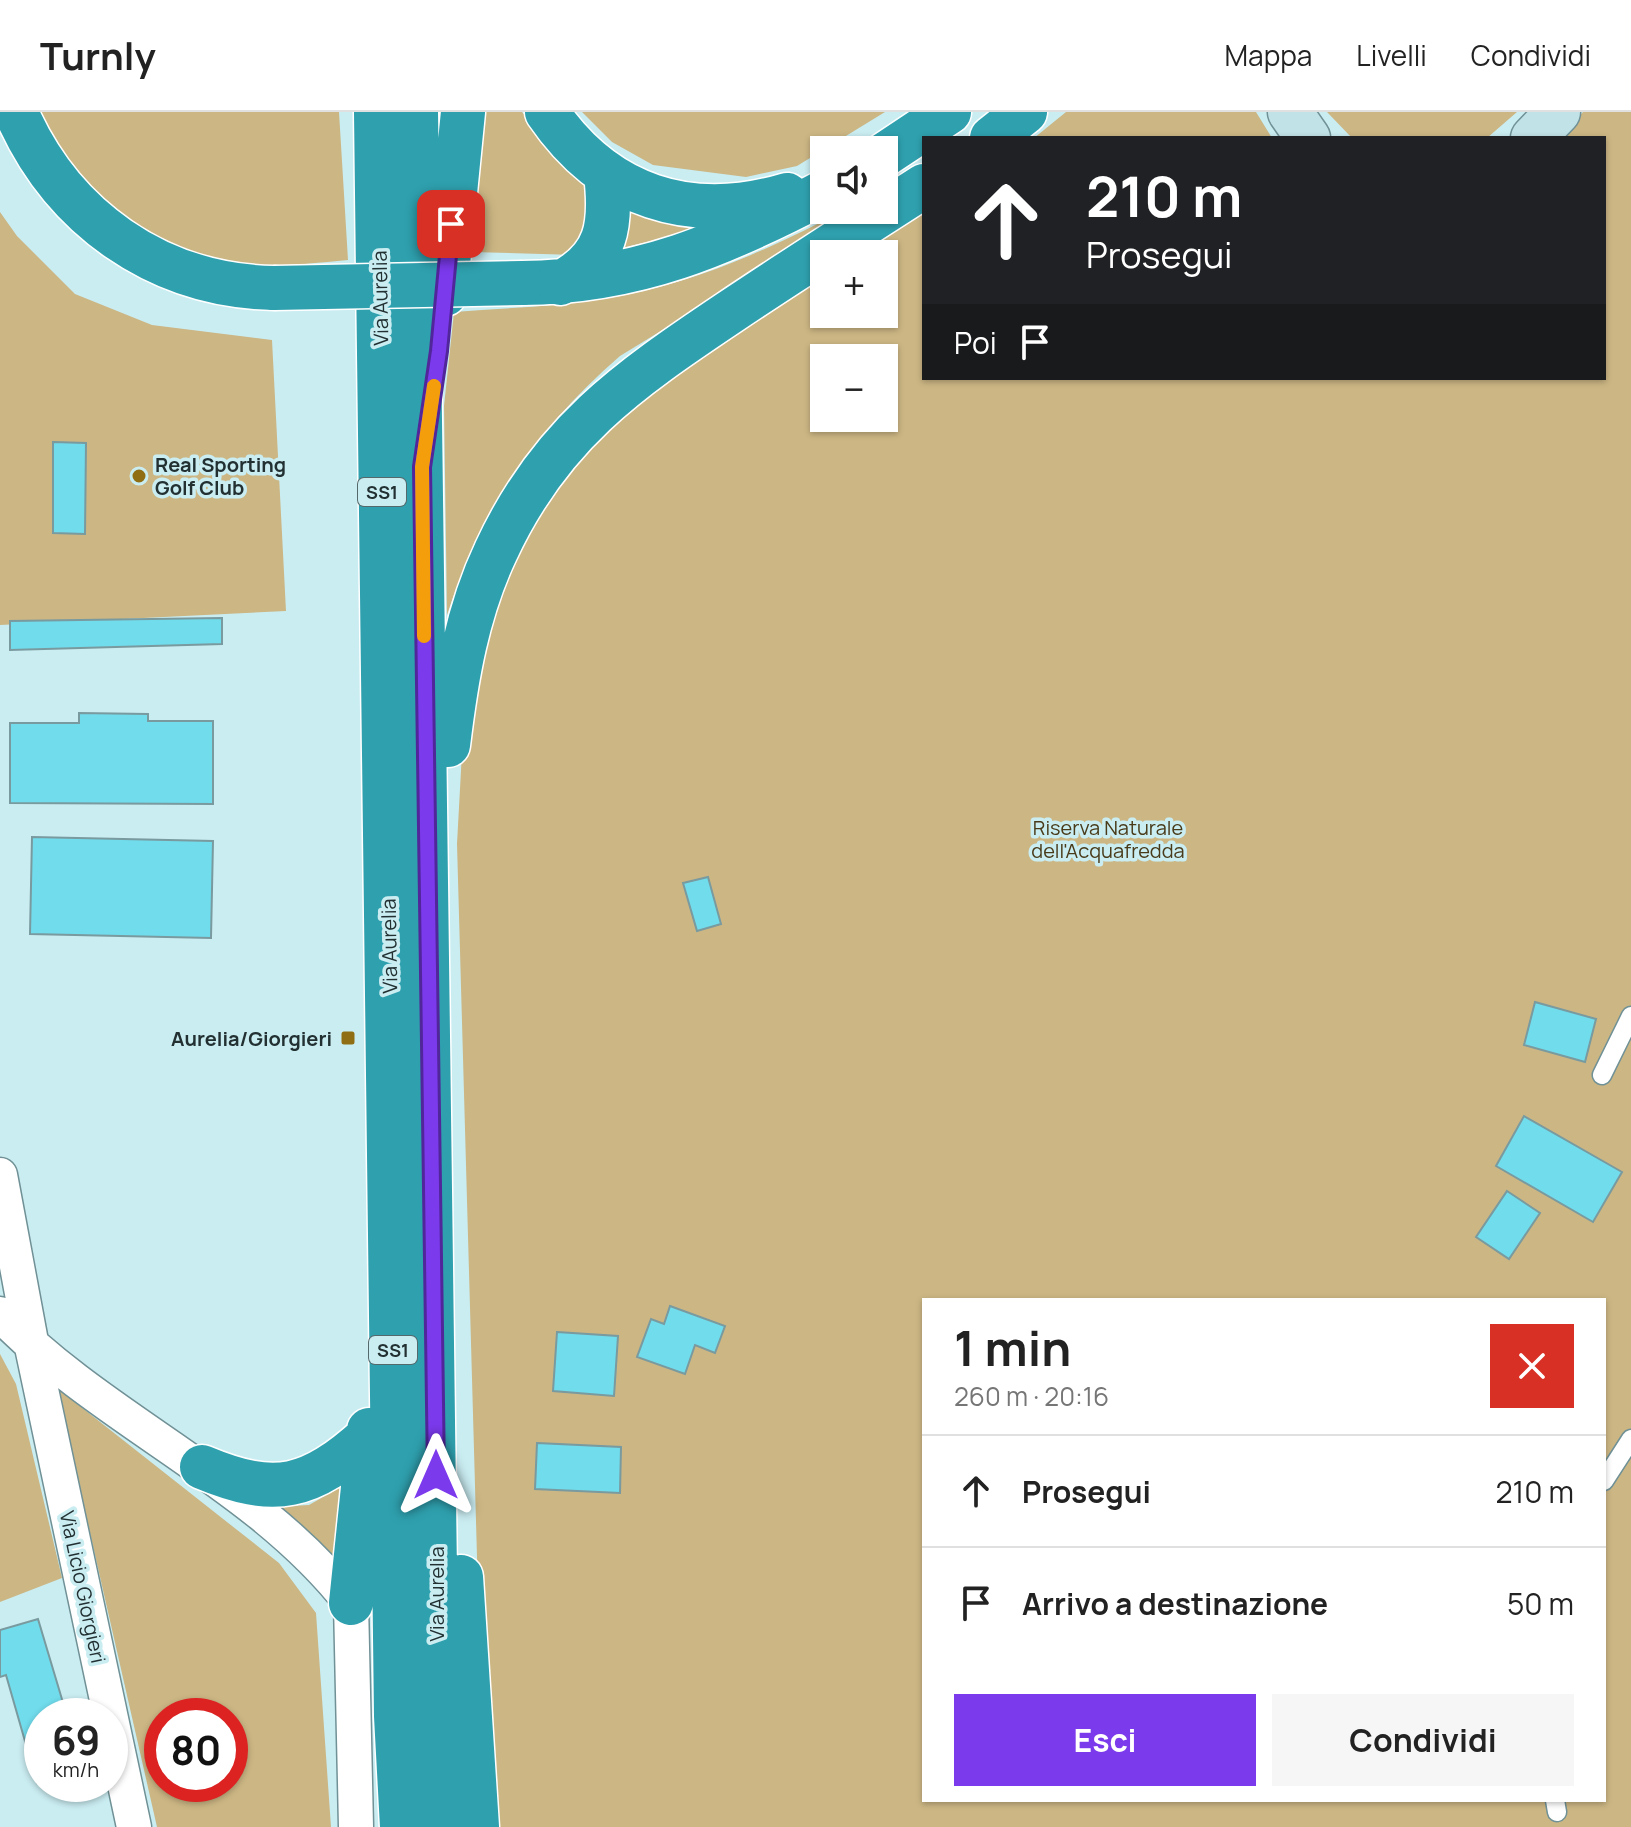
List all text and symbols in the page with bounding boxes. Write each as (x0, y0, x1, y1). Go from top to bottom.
text: Turnly (40, 29, 156, 81)
text: Mappa (1225, 36, 1312, 74)
text: Livelli (1356, 36, 1427, 74)
text: Condividi (1471, 36, 1591, 74)
map controls (810, 136, 898, 432)
button: sound (810, 136, 898, 224)
text: 210 m (1086, 157, 1242, 234)
icon: ahead (954, 168, 1058, 272)
pin (417, 190, 485, 258)
icon: arrive (429, 202, 473, 246)
text: Prosegui (1086, 230, 1233, 279)
button: + (810, 240, 898, 328)
street label: Via Aurelia (366, 250, 394, 346)
icon: arrive (1013, 320, 1057, 364)
text: Poi (954, 322, 997, 363)
button: − (810, 344, 898, 432)
place label: Real Sporting Golf Club (155, 451, 286, 501)
marker: Real Sporting Golf Club (130, 467, 148, 485)
road number: SS1 (358, 478, 406, 506)
park label: Riserva Naturale dell'Acquafredda (1031, 814, 1185, 864)
street label: Via Aurelia (375, 898, 403, 994)
place label: Aurelia/Giorgieri (171, 1025, 332, 1052)
marker: Aurelia/Giorgieri (339, 1029, 357, 1047)
text: 1 min (954, 1315, 1071, 1380)
button: close (1490, 1324, 1574, 1408)
road number: SS1 (369, 1336, 417, 1364)
text: 260 m · 20:16 (954, 1378, 1109, 1414)
position arrow (394, 1433, 478, 1517)
icon: ahead (954, 1469, 998, 1513)
text: Prosegui (1022, 1471, 1151, 1512)
text: 210 m (1495, 1471, 1574, 1512)
street label: Via Licio Giorgieri (54, 1508, 112, 1666)
street label: Via Aurelia (423, 1546, 450, 1642)
icon: arrive (954, 1581, 998, 1625)
text: Arrivo a destinazione (1022, 1583, 1328, 1624)
text: 50 m (1507, 1583, 1574, 1624)
button: Esci (954, 1694, 1256, 1786)
button: Condividi (1272, 1694, 1574, 1786)
speed limit sign: 80 (144, 1698, 248, 1802)
text: 69 (52, 1712, 100, 1767)
text: km/h (53, 1756, 99, 1783)

